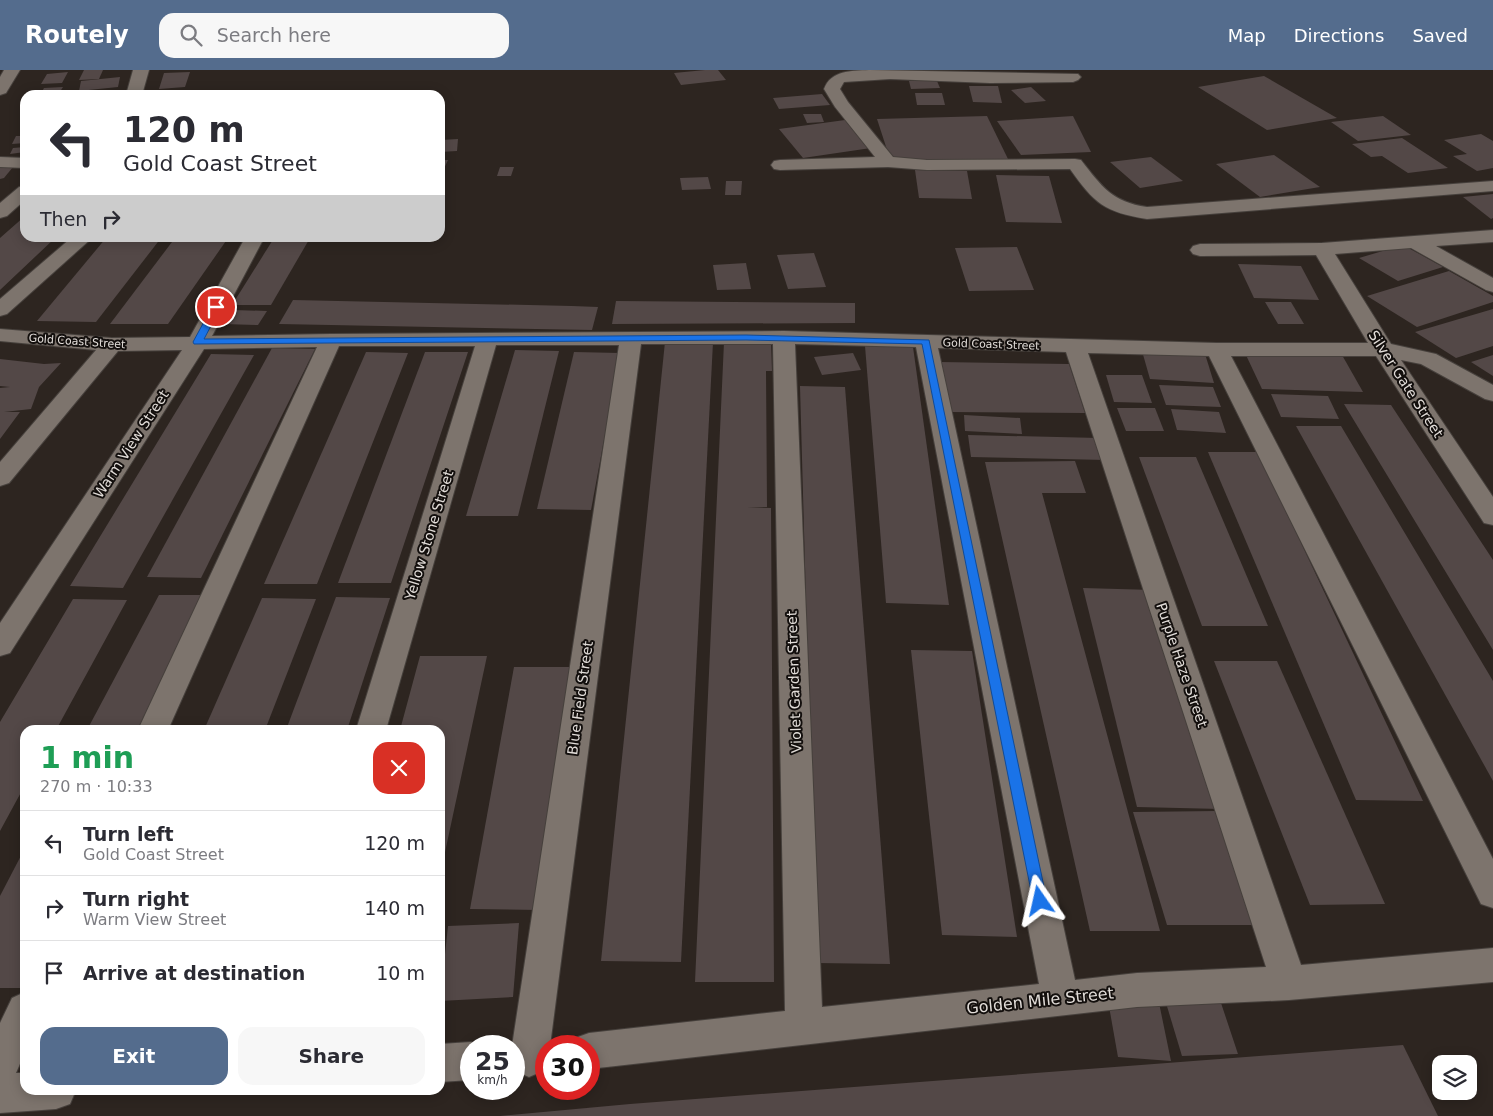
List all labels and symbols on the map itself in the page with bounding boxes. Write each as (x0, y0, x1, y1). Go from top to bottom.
pin (195, 286, 237, 328)
street label: Silver Gate Street (1365, 328, 1447, 441)
street label: Gold Coast Street (28, 332, 126, 351)
street label: Gold Coast Street (942, 336, 1040, 353)
street label: Warm View Street (90, 387, 172, 501)
street label: Yellow Stone Street (401, 468, 457, 603)
street label: Purple Haze Street (1153, 601, 1211, 730)
street label: Violet Garden Street (784, 610, 804, 753)
street label: Blue Field Street (564, 640, 596, 756)
position arrow (1013, 874, 1065, 926)
street label: Golden Mile Street (965, 983, 1115, 1018)
speed limit sign: 30 (535, 1035, 600, 1100)

